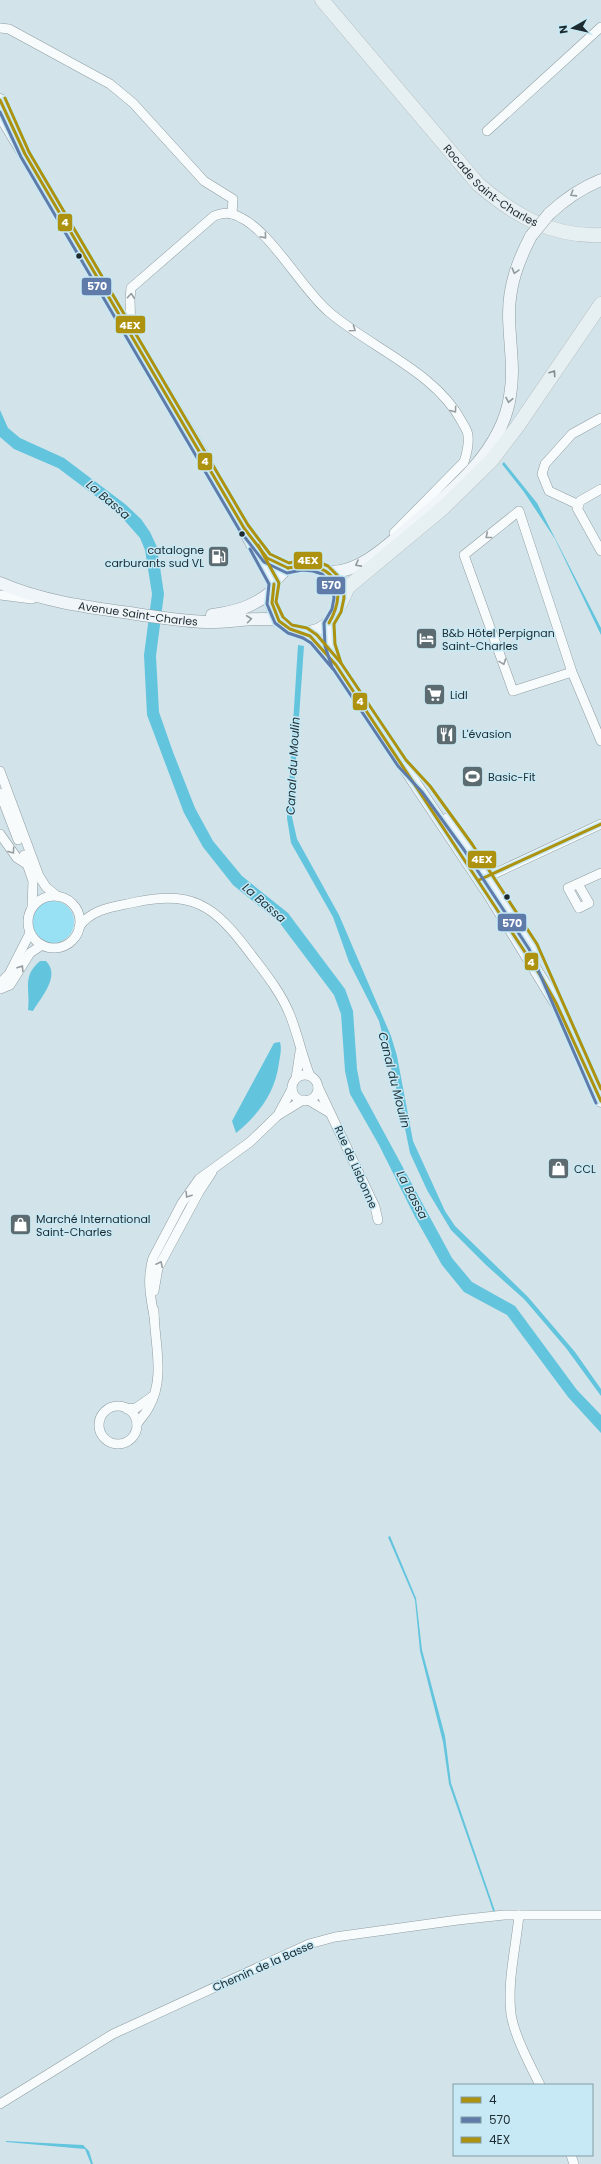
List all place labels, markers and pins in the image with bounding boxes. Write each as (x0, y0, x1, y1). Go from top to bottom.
unlabelled marker (74, 251, 84, 261)
unlabelled marker (237, 529, 247, 539)
place label: catalogne carburants sud VL (105, 542, 204, 571)
fuel station icon: catalogne carburants sud VL (206, 543, 232, 569)
place label: B&b Hôtel Perpignan Saint-Charles (442, 625, 555, 654)
hotel icon: B&b Hôtel Perpignan Saint-Charles (414, 626, 440, 652)
supermarket icon: Lidl (421, 682, 447, 708)
place label: Lidl (450, 687, 468, 703)
restaurant icon: L'évasion (434, 721, 460, 747)
place label: L'évasion (462, 726, 511, 742)
sports icon: Basic-Fit (460, 764, 486, 790)
place label: Basic-Fit (488, 769, 536, 785)
unlabelled marker (502, 892, 512, 902)
shop icon: CCL (545, 1156, 571, 1182)
place label: CCL (574, 1161, 596, 1177)
place label: Marché International Saint-Charles (36, 1211, 151, 1240)
shop icon: Marché International Saint-Charles (8, 1212, 34, 1238)

